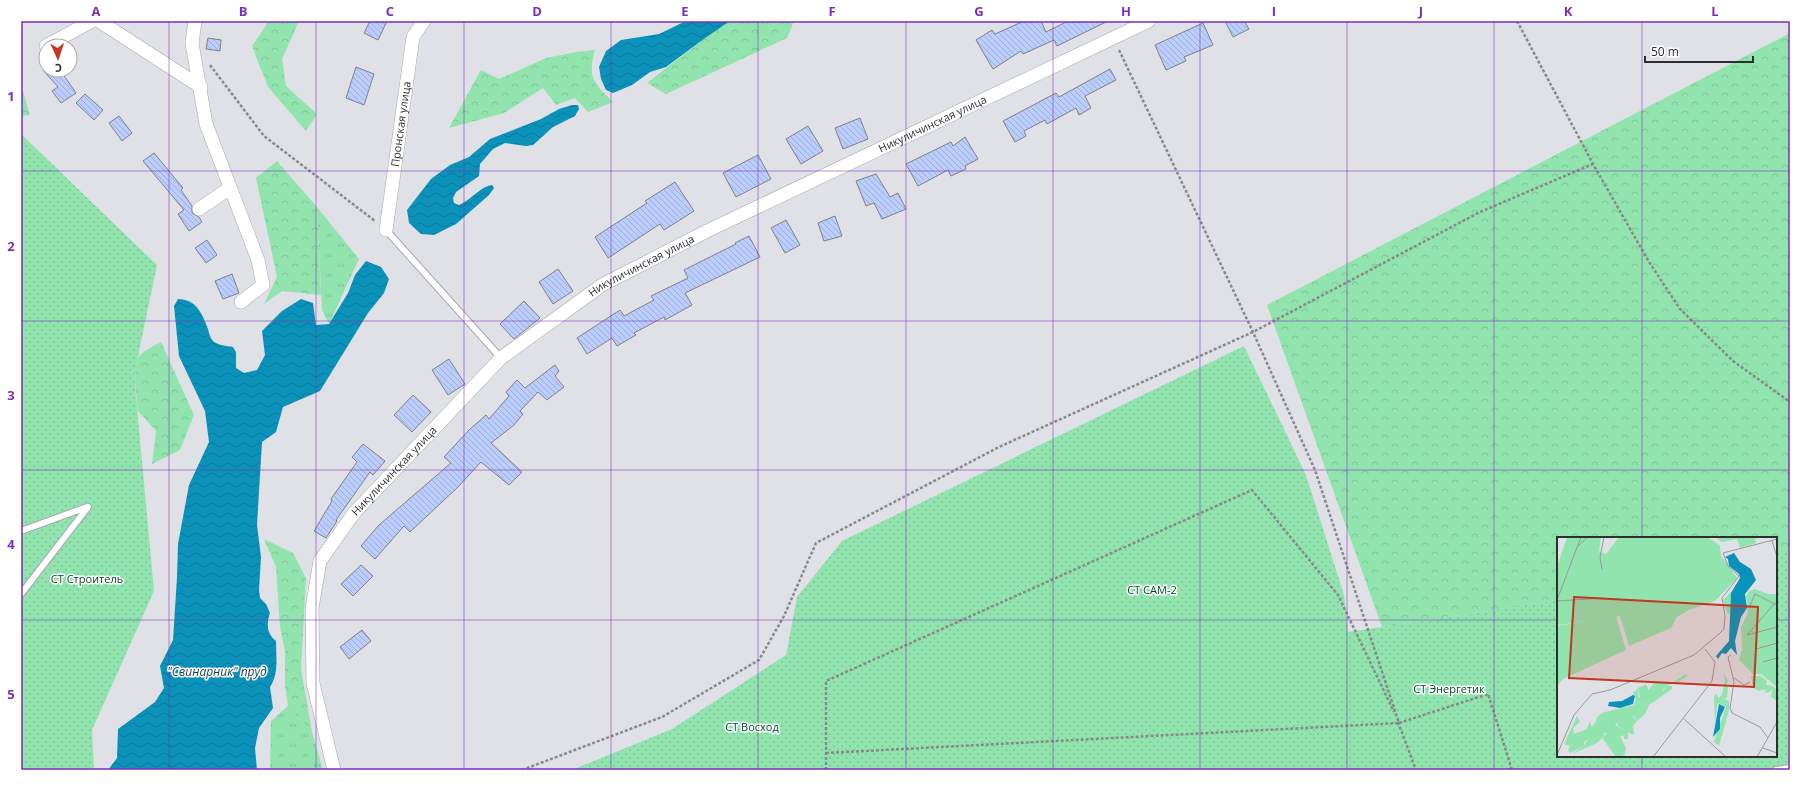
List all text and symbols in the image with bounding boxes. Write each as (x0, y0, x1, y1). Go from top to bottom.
text: A (92, 2, 101, 20)
text: B (239, 2, 248, 20)
text: C (386, 2, 394, 20)
text: D (532, 2, 542, 20)
text: E (681, 2, 689, 20)
text: F (828, 2, 836, 20)
text: G (974, 2, 984, 20)
text: H (1121, 2, 1131, 20)
text: I (1272, 2, 1276, 20)
text: J (1418, 2, 1423, 20)
text: K (1564, 2, 1573, 20)
text: L (1711, 2, 1719, 20)
north arrow (38, 38, 78, 78)
scale bar (1645, 38, 1753, 64)
text: 50 m (1651, 43, 1679, 60)
text: С (55, 61, 62, 76)
street label: Пронская улица (387, 80, 414, 168)
text: 1 (7, 87, 15, 105)
street label: Никуличинская улица (876, 91, 989, 156)
street label: Никуличинская улица (585, 231, 697, 300)
text: 2 (7, 237, 15, 255)
text: 3 (7, 386, 15, 404)
street label: Никуличинская улица (347, 423, 440, 519)
text: 4 (7, 535, 15, 553)
inset map (1557, 537, 1777, 757)
park label: СТ Строитель (51, 571, 123, 586)
park label: СТ САМ-2 (1127, 582, 1177, 597)
water label: "Свинарник" пруд (167, 663, 267, 680)
park label: СТ Энергетик (1413, 681, 1485, 696)
text: 5 (7, 685, 15, 703)
park label: СТ Восход (725, 719, 779, 734)

